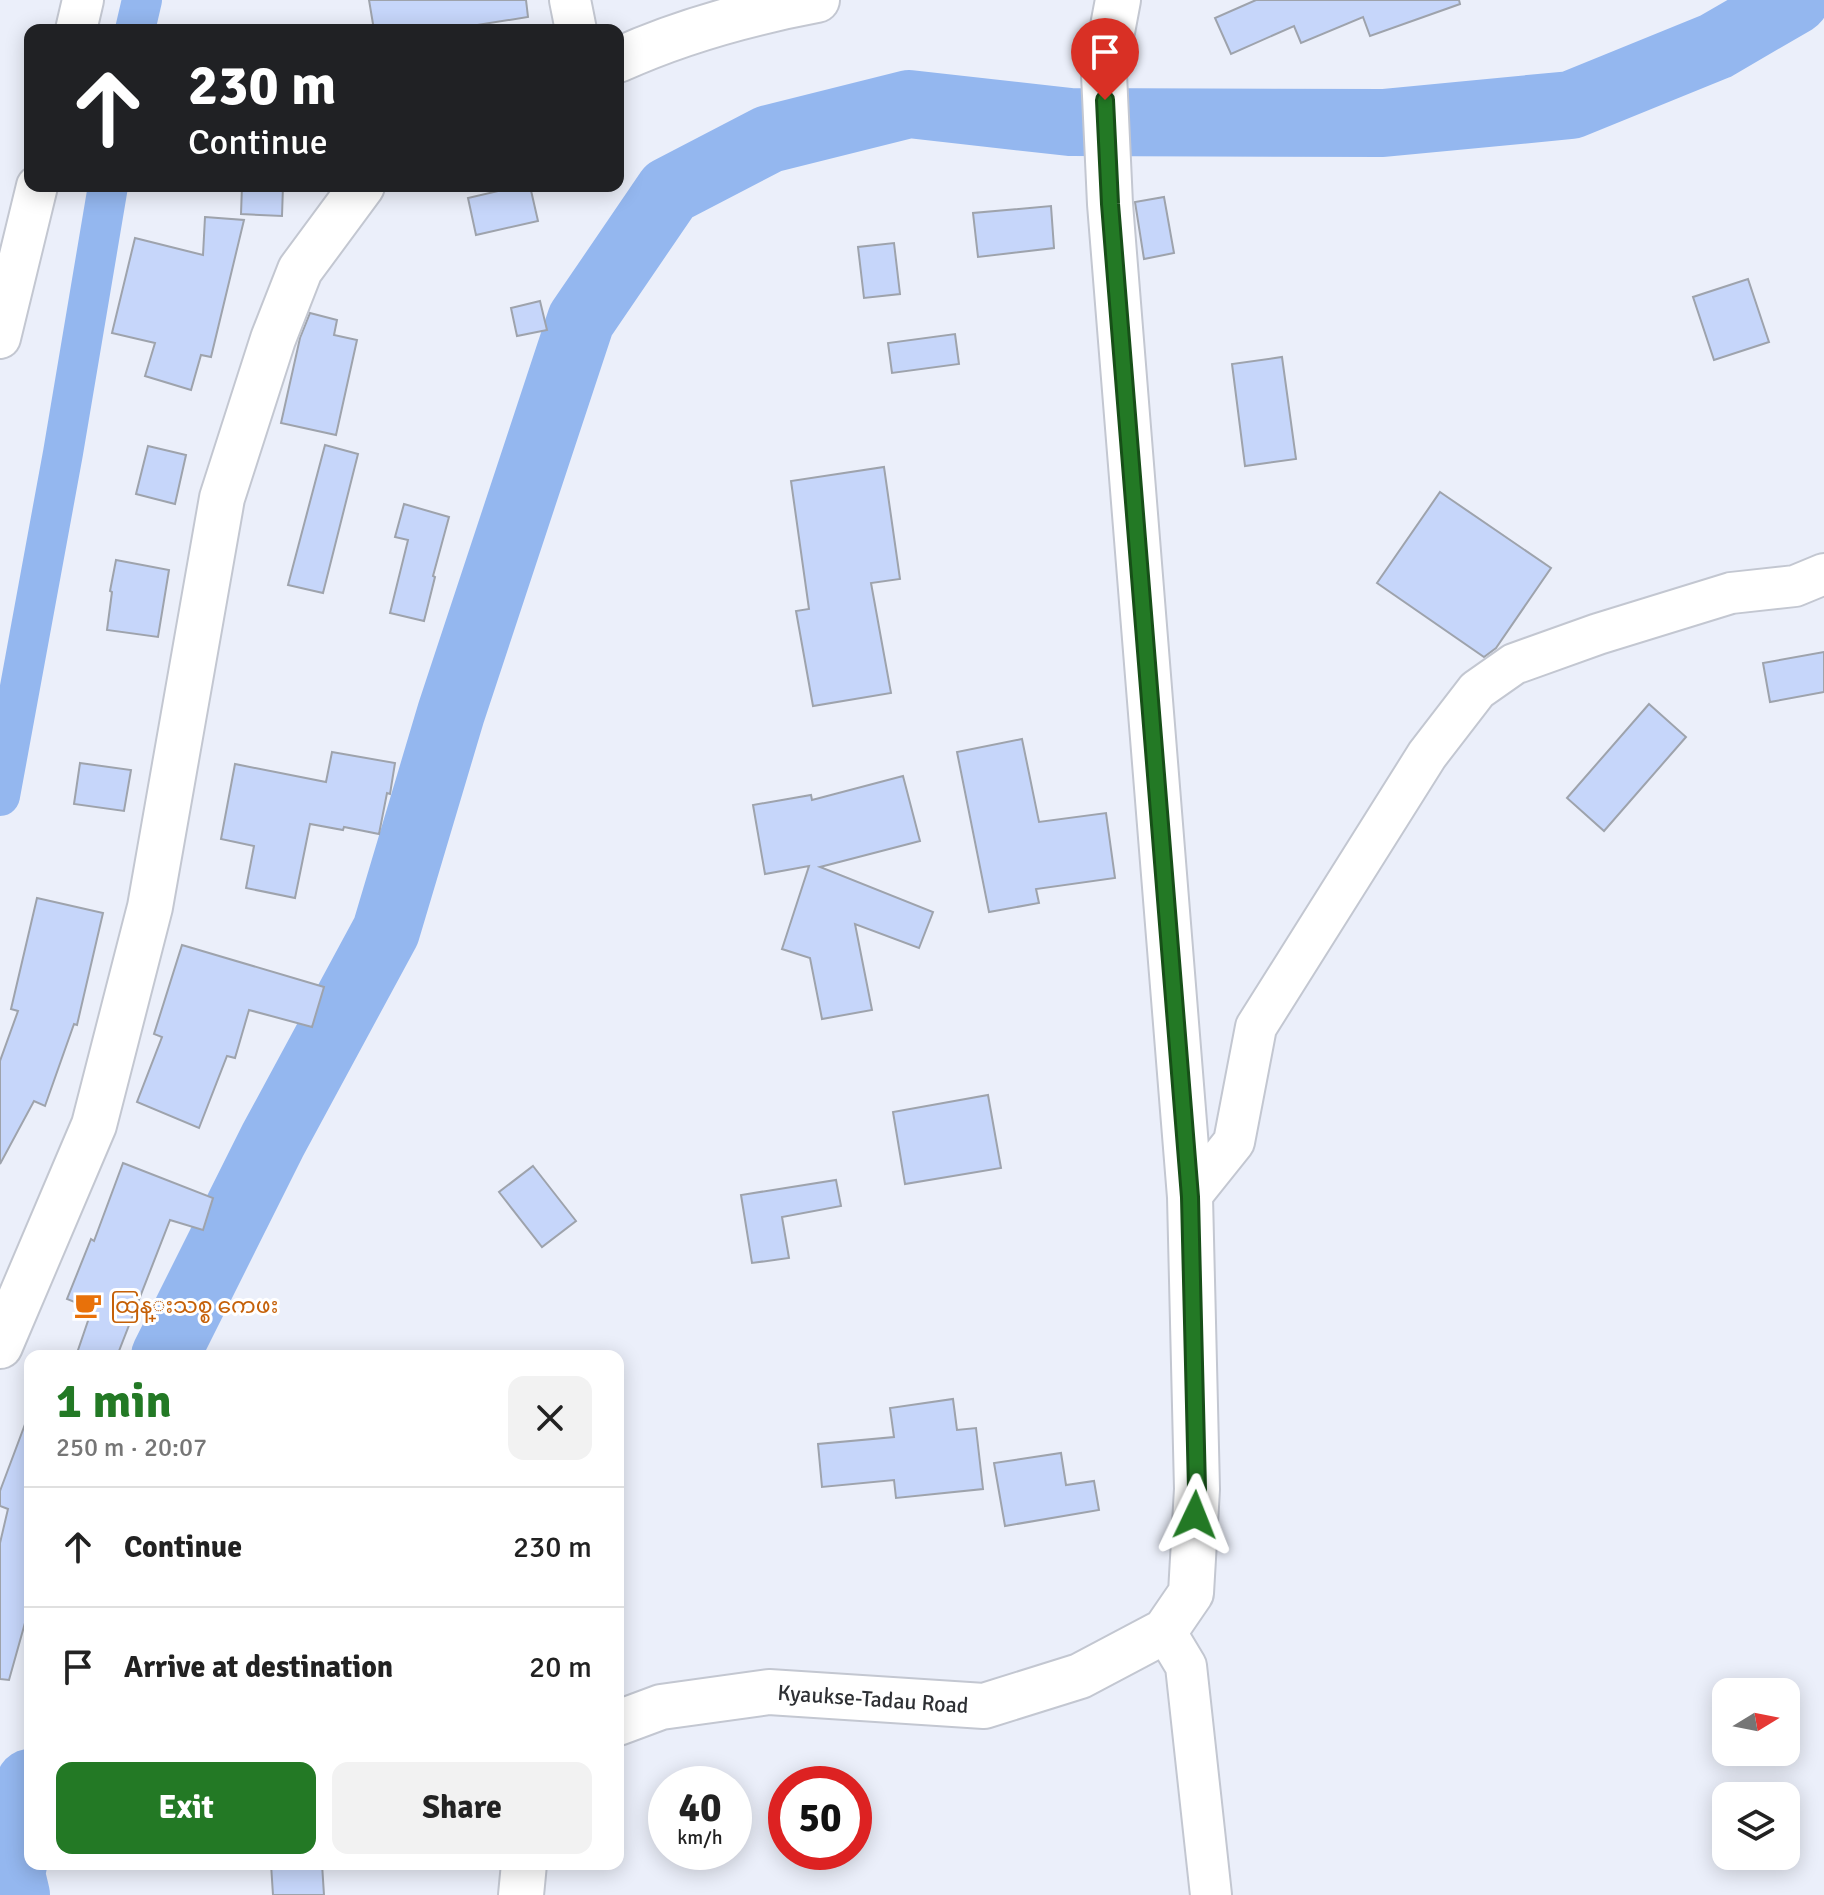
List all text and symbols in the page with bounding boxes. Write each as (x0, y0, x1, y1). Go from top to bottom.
pin (1071, 18, 1139, 100)
icon: arrive (1083, 30, 1127, 74)
text: 230 m (188, 51, 336, 120)
icon: ahead (56, 56, 160, 160)
text: Continue (188, 120, 328, 165)
cafe icon: ထြန္းသစ္စ ကေဖး (73, 1290, 103, 1320)
place label: ထြန္းသစ္စ ကေဖး (110, 1291, 278, 1323)
text: 1 min (56, 1372, 172, 1431)
button: close (508, 1376, 592, 1460)
text: 250 m · 20:07 (56, 1432, 207, 1464)
position arrow (1153, 1473, 1237, 1557)
icon: ahead (56, 1525, 100, 1569)
text: Continue (124, 1529, 242, 1566)
text: 230 m (513, 1529, 592, 1566)
icon: arrive (56, 1645, 100, 1689)
text: Arrive at destination (124, 1649, 393, 1686)
text: 20 m (529, 1649, 592, 1686)
north arrow (1712, 1678, 1800, 1766)
map controls (1712, 1678, 1800, 1870)
street label: Kyaukse-Tadau Road (777, 1679, 969, 1719)
button: Exit (56, 1762, 316, 1854)
button: Share (332, 1762, 592, 1854)
speed limit sign: 50 (768, 1766, 872, 1870)
button: layers (1712, 1782, 1800, 1870)
text: 40 (678, 1783, 722, 1833)
text: km/h (677, 1825, 723, 1850)

